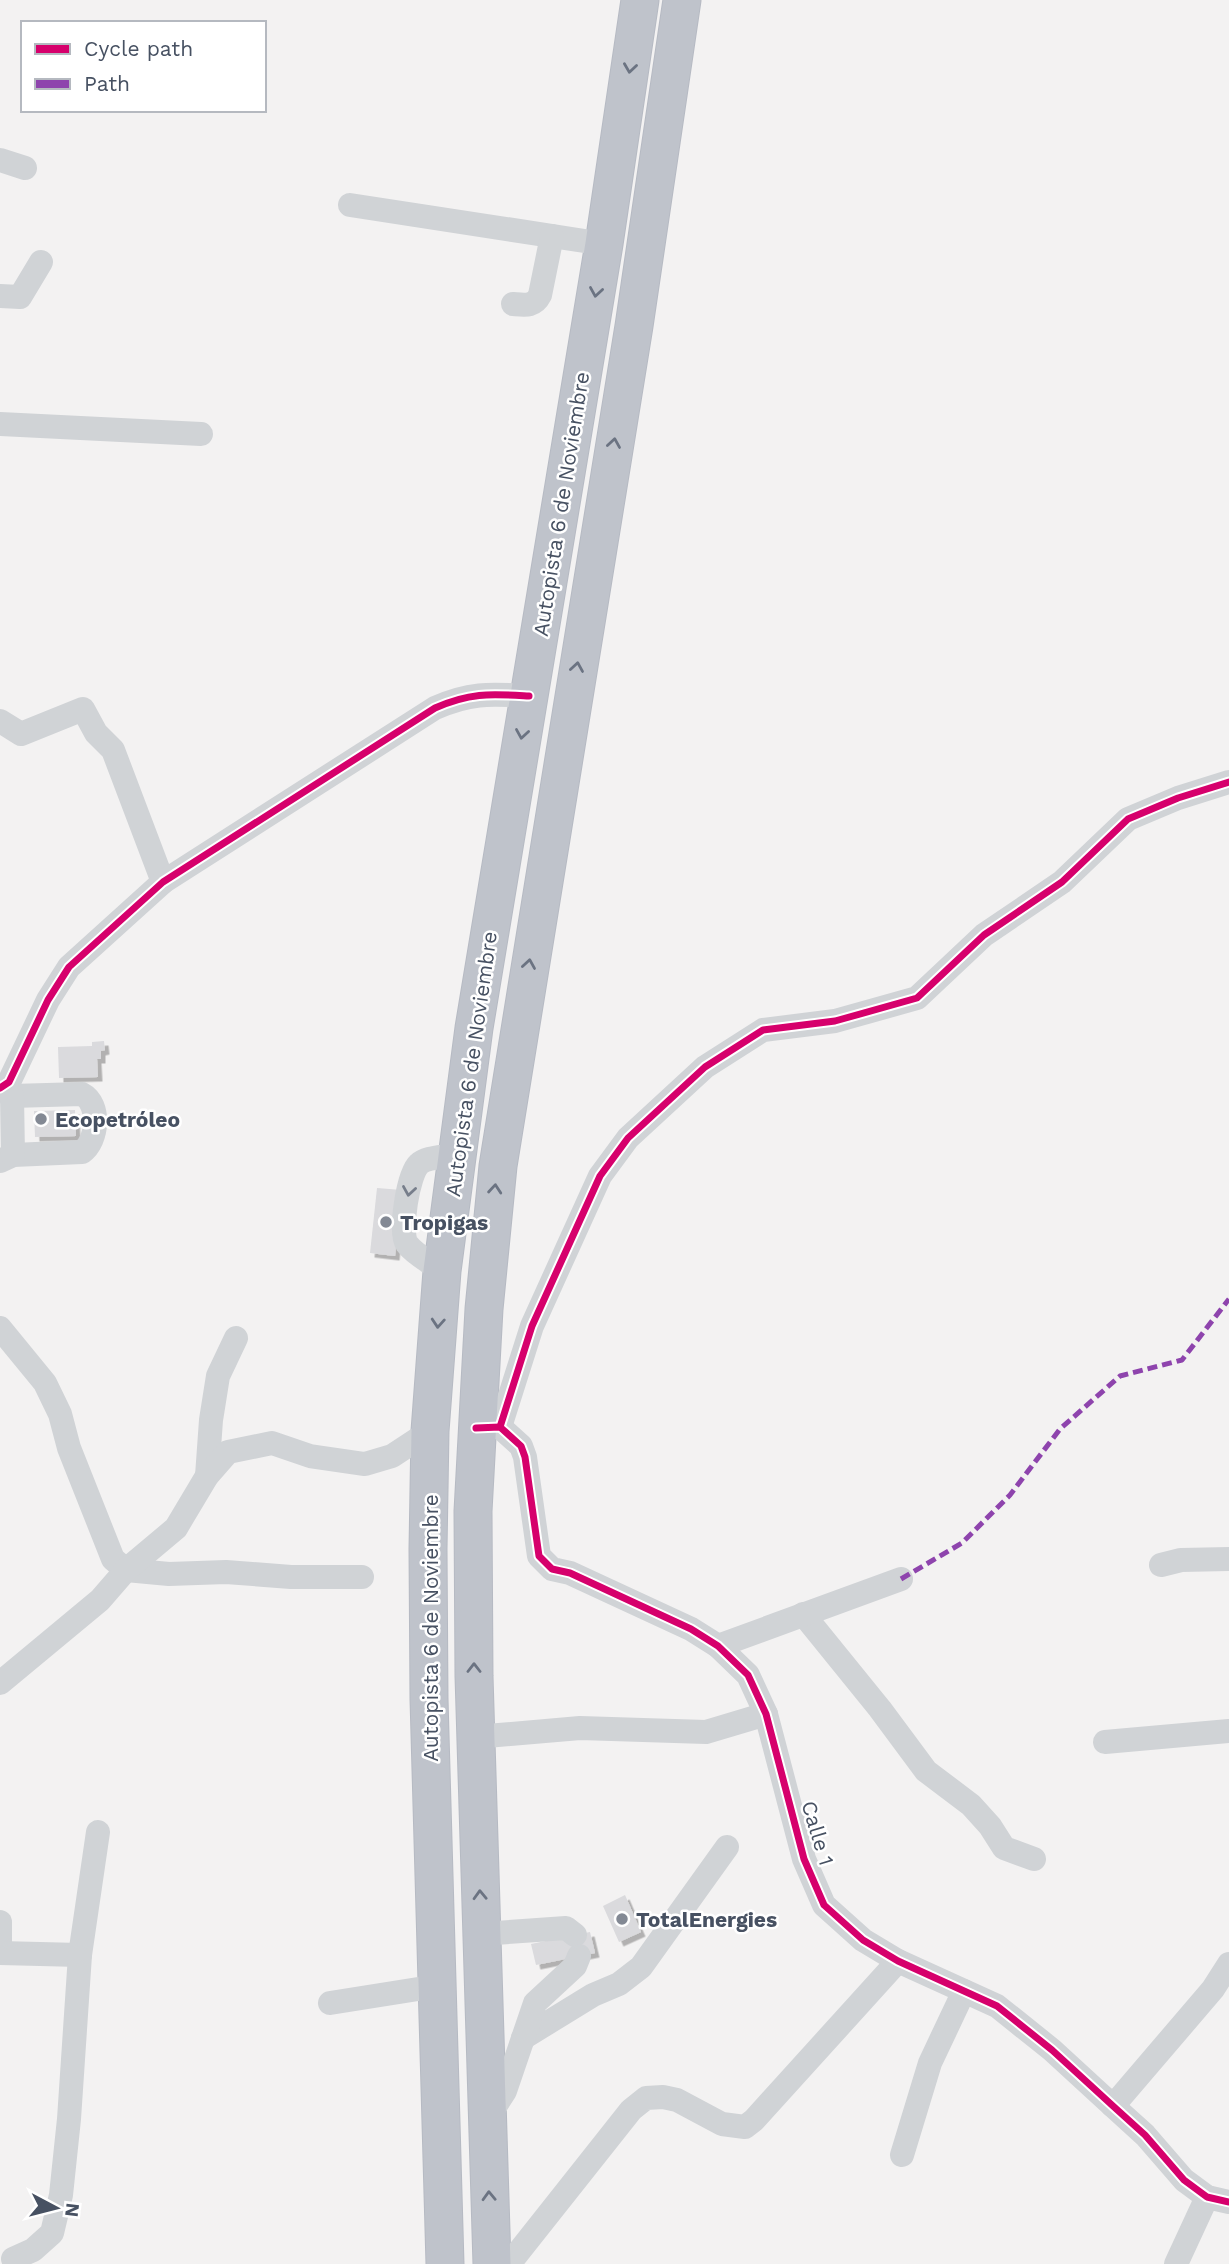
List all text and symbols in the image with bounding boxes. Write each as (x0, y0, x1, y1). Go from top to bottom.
legend (21, 21, 266, 112)
text: Cycle path (84, 36, 193, 61)
one-way arrow (623, 62, 638, 73)
text: Path (84, 71, 130, 96)
one-way arrow (589, 287, 604, 298)
street label: Autopista 6 de Noviembre (528, 370, 594, 638)
one-way arrow (606, 437, 621, 449)
one-way arrow (569, 661, 584, 673)
one-way arrow (515, 728, 530, 740)
street label: Autopista 6 de Noviembre (440, 930, 502, 1198)
one-way arrow (521, 959, 536, 970)
place label: Ecopetróleo (55, 1107, 180, 1132)
marker: Ecopetróleo (33, 1111, 49, 1127)
one-way arrow (487, 1184, 502, 1195)
one-way arrow (402, 1185, 417, 1197)
place label: Tropigas (400, 1210, 488, 1235)
marker: Tropigas (378, 1214, 394, 1230)
one-way arrow (431, 1318, 446, 1329)
street label: Autopista 6 de Noviembre (418, 1494, 443, 1762)
one-way arrow (466, 1662, 481, 1673)
street label: Calle 1 (796, 1798, 840, 1868)
one-way arrow (472, 1889, 487, 1900)
place label: TotalEnergies (636, 1907, 777, 1932)
marker: TotalEnergies (614, 1911, 630, 1927)
north arrow (21, 2173, 91, 2243)
one-way arrow (482, 2190, 497, 2201)
text: N (60, 2202, 85, 2218)

